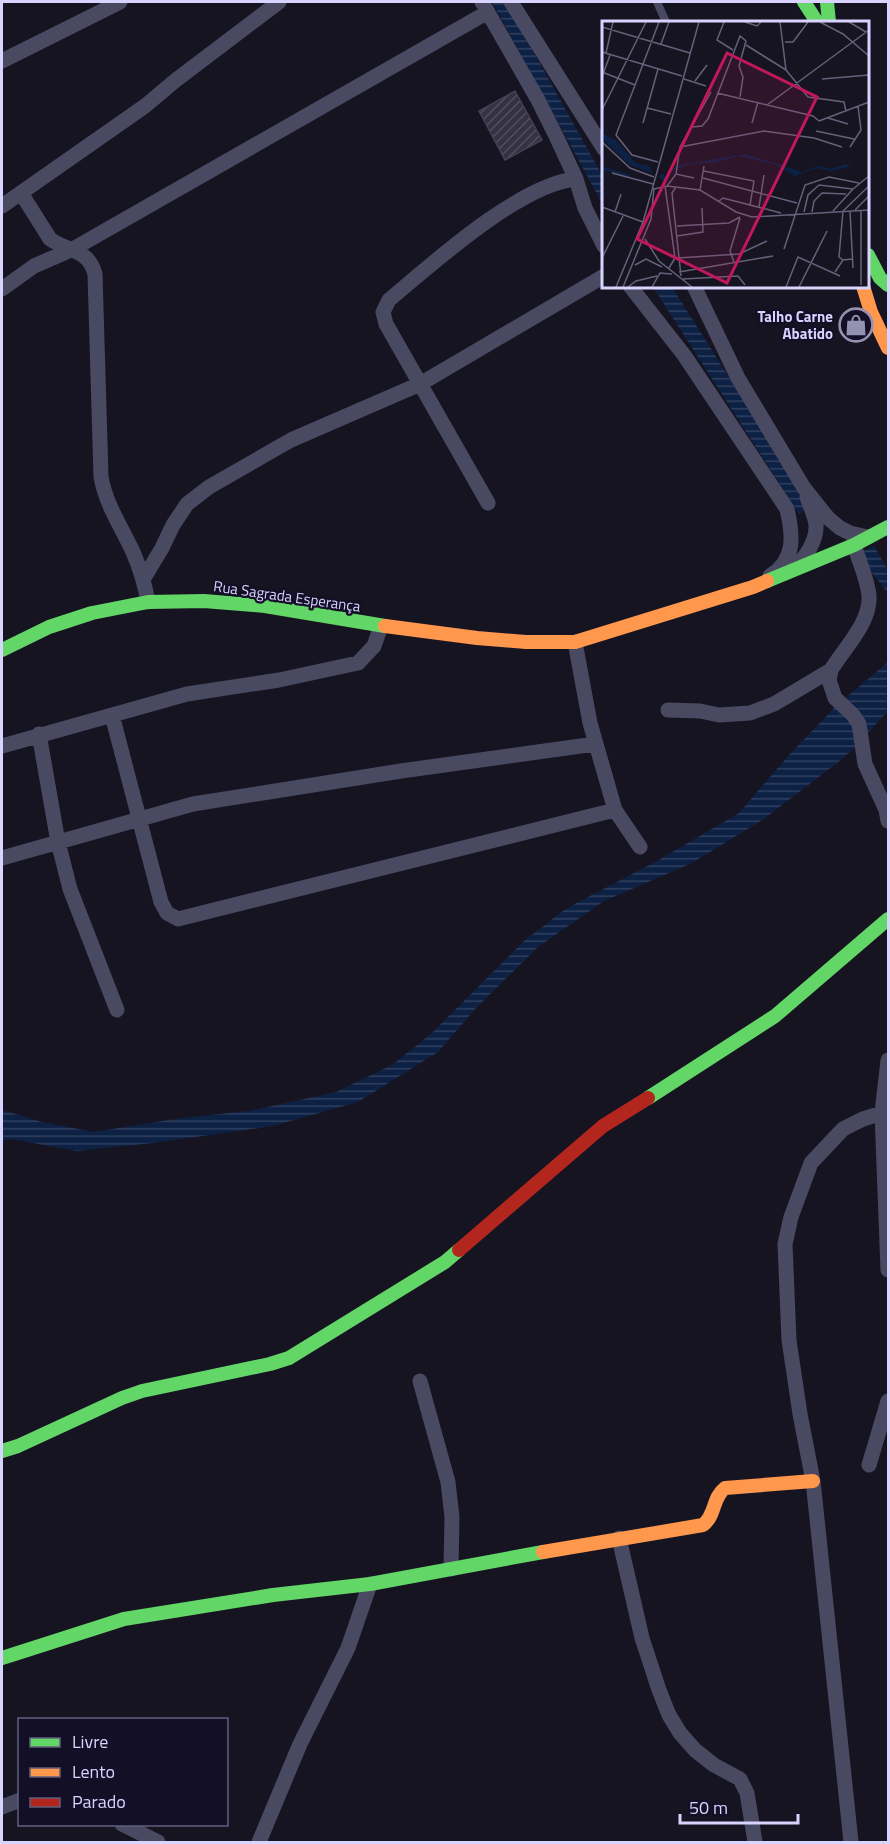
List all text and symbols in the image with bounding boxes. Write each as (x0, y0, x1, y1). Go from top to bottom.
inset map (602, 21, 869, 288)
place label: Talho Carne Abatido (758, 305, 833, 345)
shop icon: Talho Carne Abatido (838, 307, 874, 343)
street label: Rua Sagrada Esperança (212, 574, 363, 618)
legend (18, 1718, 228, 1826)
text: Livre (72, 1728, 108, 1755)
text: Lento (72, 1758, 115, 1785)
scale bar (680, 1787, 798, 1825)
text: Parado (72, 1788, 126, 1815)
text: 50 m (689, 1794, 728, 1821)

